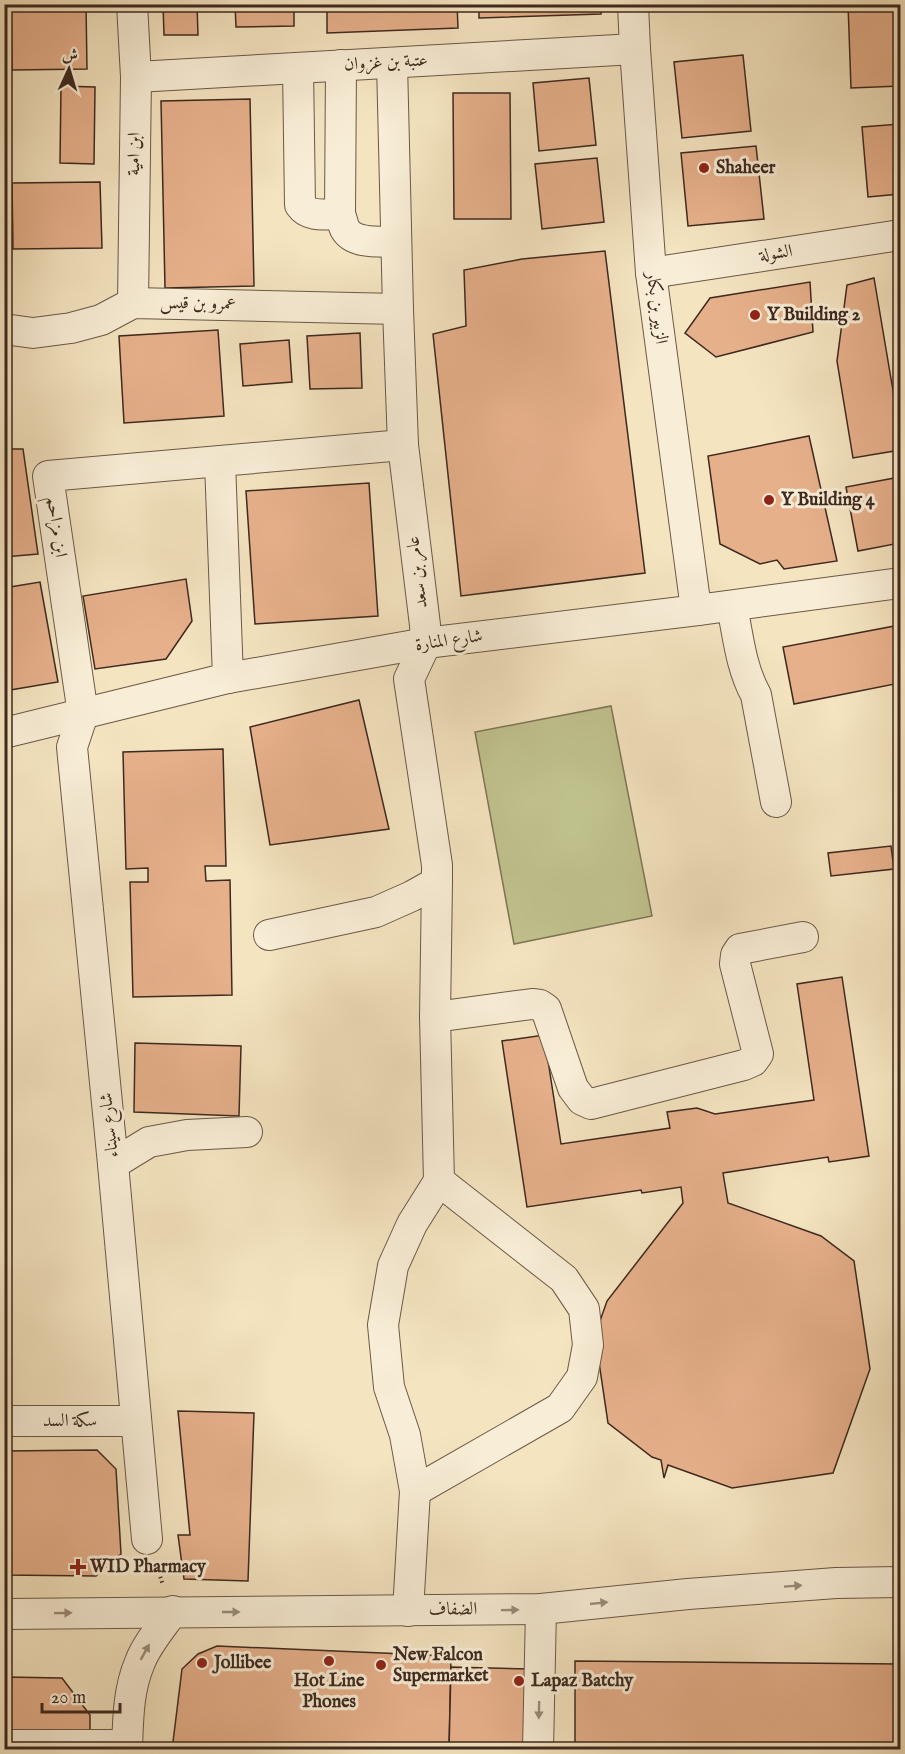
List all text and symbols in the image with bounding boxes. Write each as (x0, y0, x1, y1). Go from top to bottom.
north arrow (39, 39, 99, 99)
text: ش (61, 46, 79, 67)
street label: عتبة بن غزوان (343, 49, 429, 77)
street label: ابن امية (123, 132, 147, 176)
place label: Shaheer (716, 157, 776, 180)
marker: Shaheer (697, 161, 711, 175)
street label: الشولة (757, 240, 794, 268)
street label: الزبير بن بكار (640, 269, 672, 346)
street label: عمرو بن قيس (160, 292, 236, 316)
place label: Y Building 2 (767, 304, 861, 327)
marker: Y Building 2 (748, 308, 762, 322)
place label: Y Building 4 (781, 489, 876, 512)
marker: Y Building 4 (762, 493, 776, 507)
street label: ابن مزاحم (36, 495, 72, 560)
street label: عامر بن سعد (402, 535, 434, 609)
street label: شارع المنارة (414, 625, 484, 659)
street label: شارع سيناء (95, 1091, 127, 1159)
street label: سكة السد (43, 1410, 97, 1433)
place label: WID Pharmacy (89, 1556, 207, 1579)
marker: WID Pharmacy (71, 1560, 85, 1574)
one-way arrow (784, 1581, 803, 1591)
street label: الضفاف (428, 1598, 478, 1622)
one-way arrow (590, 1598, 609, 1608)
one-way arrow (500, 1605, 519, 1615)
one-way arrow (222, 1607, 241, 1617)
one-way arrow (53, 1608, 72, 1618)
one-way arrow (140, 1643, 150, 1660)
place label: New Falcon Supermarket (392, 1644, 489, 1688)
place label: Jollibee (212, 1652, 272, 1675)
marker: Hot Line Phones (322, 1654, 336, 1668)
marker: Jollibee (195, 1656, 209, 1670)
marker: New Falcon Supermarket (374, 1658, 388, 1672)
place label: Hot Line Phones (294, 1670, 365, 1714)
place label: Lapaz Batchy (531, 1670, 634, 1693)
marker: Lapaz Batchy (512, 1674, 526, 1688)
scale bar (42, 1676, 120, 1714)
text: 20 m (51, 1687, 86, 1710)
one-way arrow (534, 1700, 544, 1719)

